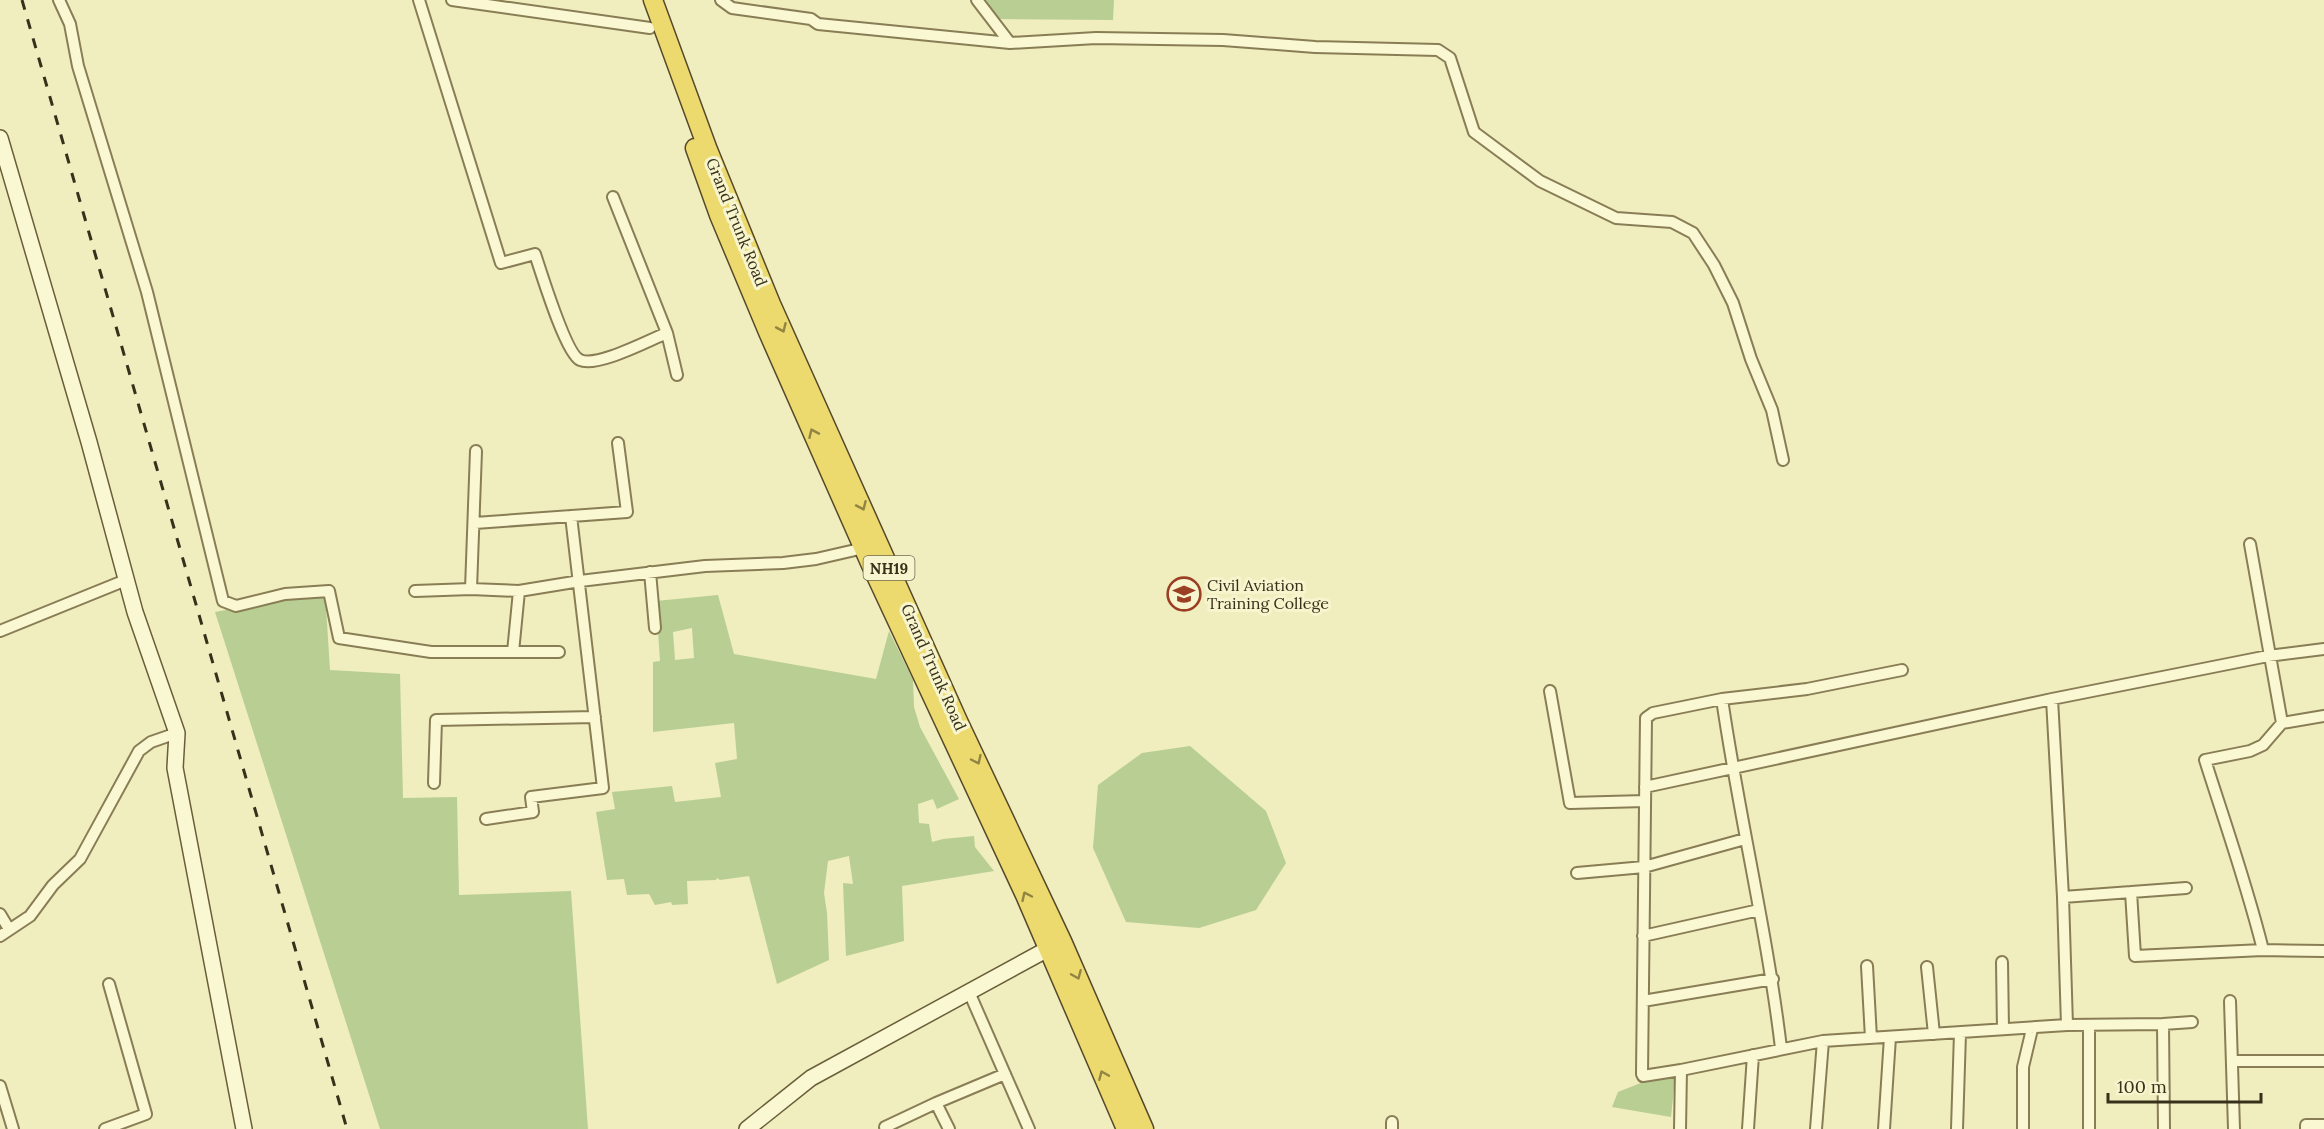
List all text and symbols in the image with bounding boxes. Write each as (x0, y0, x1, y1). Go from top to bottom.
street label: Grand Trunk Road (702, 155, 772, 290)
one-way arrow (774, 322, 786, 333)
one-way arrow (808, 428, 820, 439)
one-way arrow (854, 499, 866, 510)
road number: NH19 (864, 556, 914, 580)
place label: Civil Aviation Training College (1207, 575, 1329, 613)
school or university icon: Civil Aviation Training College (1166, 576, 1202, 612)
street label: Grand Trunk Road (897, 600, 971, 734)
one-way arrow (969, 753, 981, 764)
one-way arrow (1021, 892, 1033, 903)
one-way arrow (1069, 969, 1081, 980)
scale bar (2108, 1066, 2261, 1104)
one-way arrow (1098, 1071, 1110, 1082)
text: 100 m (2117, 1075, 2167, 1098)

